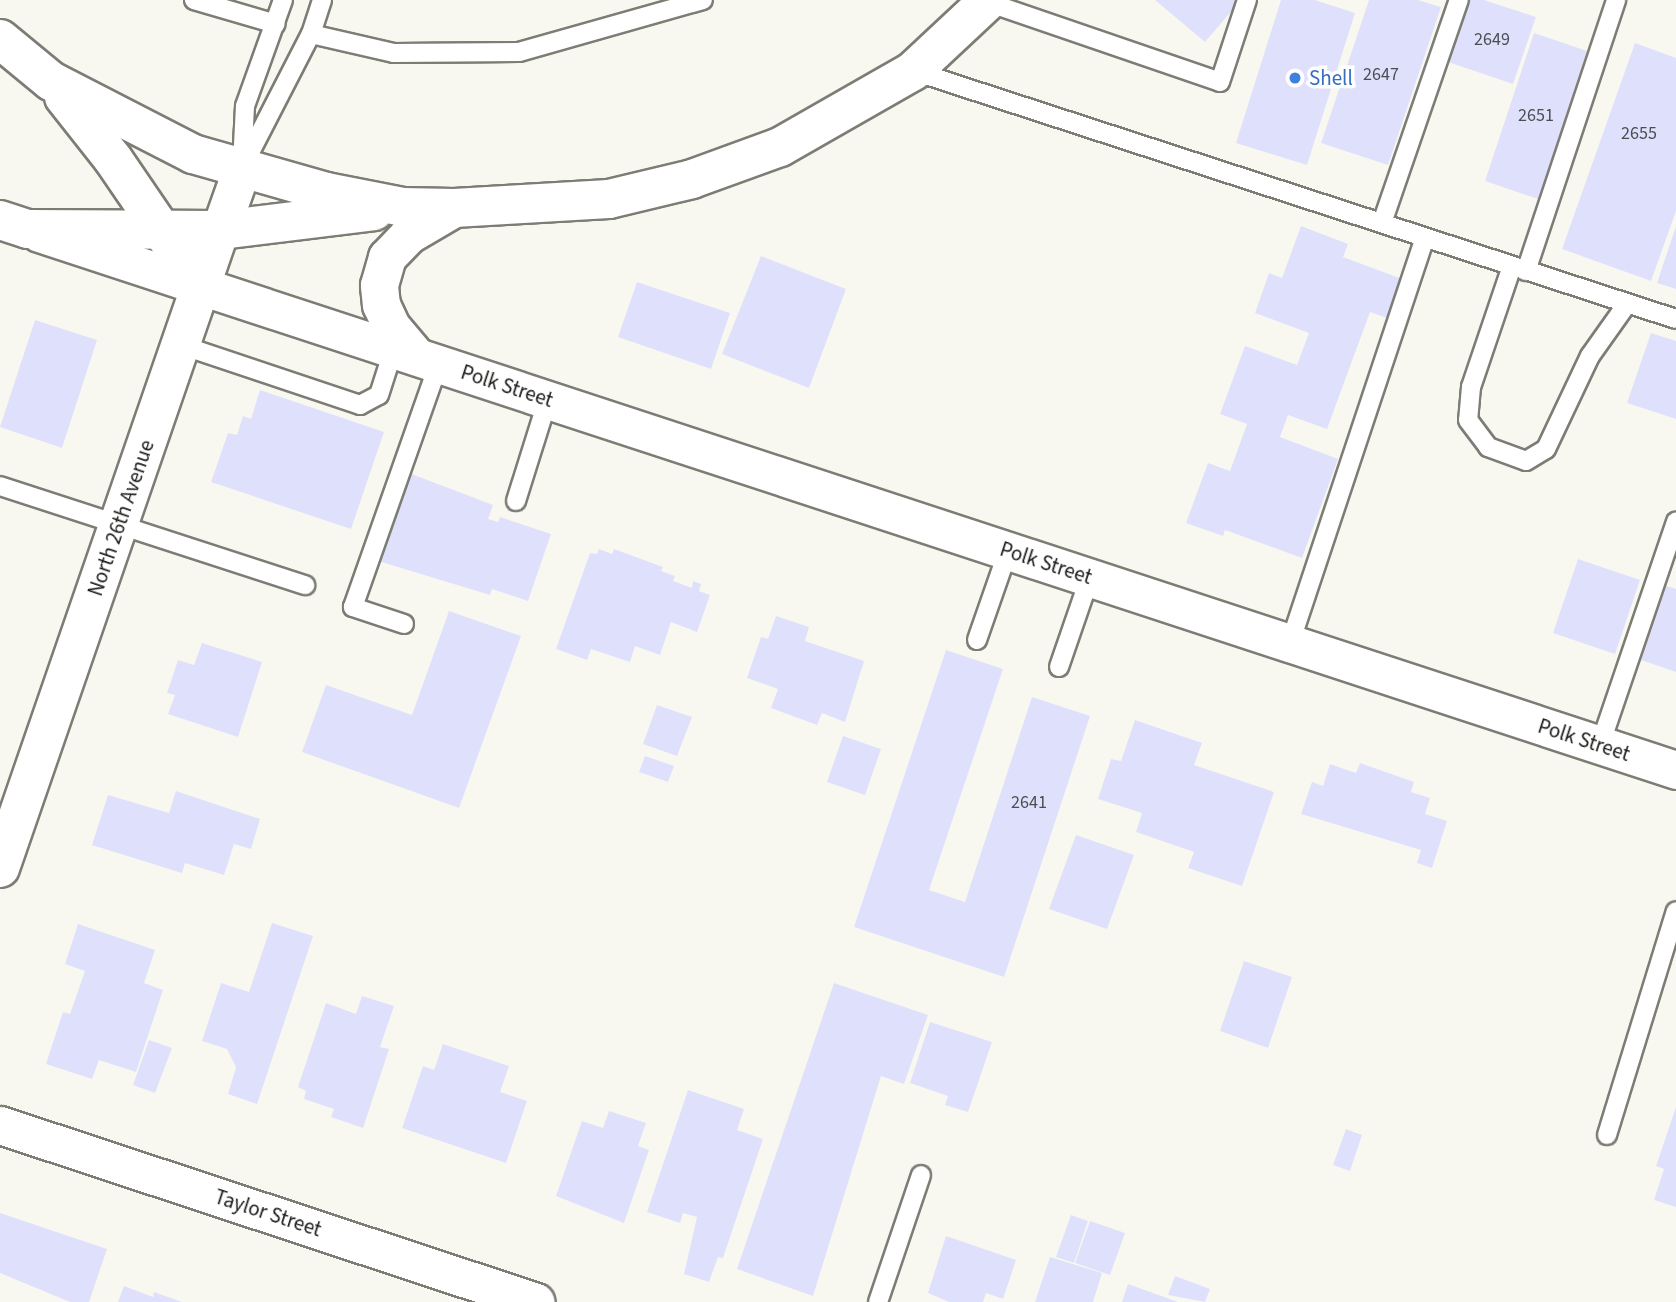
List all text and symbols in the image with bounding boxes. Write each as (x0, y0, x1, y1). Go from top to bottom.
house number: 2649 (1474, 29, 1510, 51)
house number: 2647 (1363, 64, 1399, 86)
place label: Shell (1309, 65, 1353, 91)
marker: Shell (1287, 70, 1303, 86)
house number: 2651 (1518, 105, 1554, 127)
house number: 2655 (1621, 123, 1657, 145)
street label: Polk Street (458, 359, 556, 413)
street label: North 26th Avenue (83, 437, 159, 599)
street label: Polk Street (997, 536, 1095, 590)
street label: Polk Street (1535, 713, 1633, 767)
house number: 2641 (1011, 792, 1047, 814)
street label: Taylor Street (211, 1184, 325, 1242)

